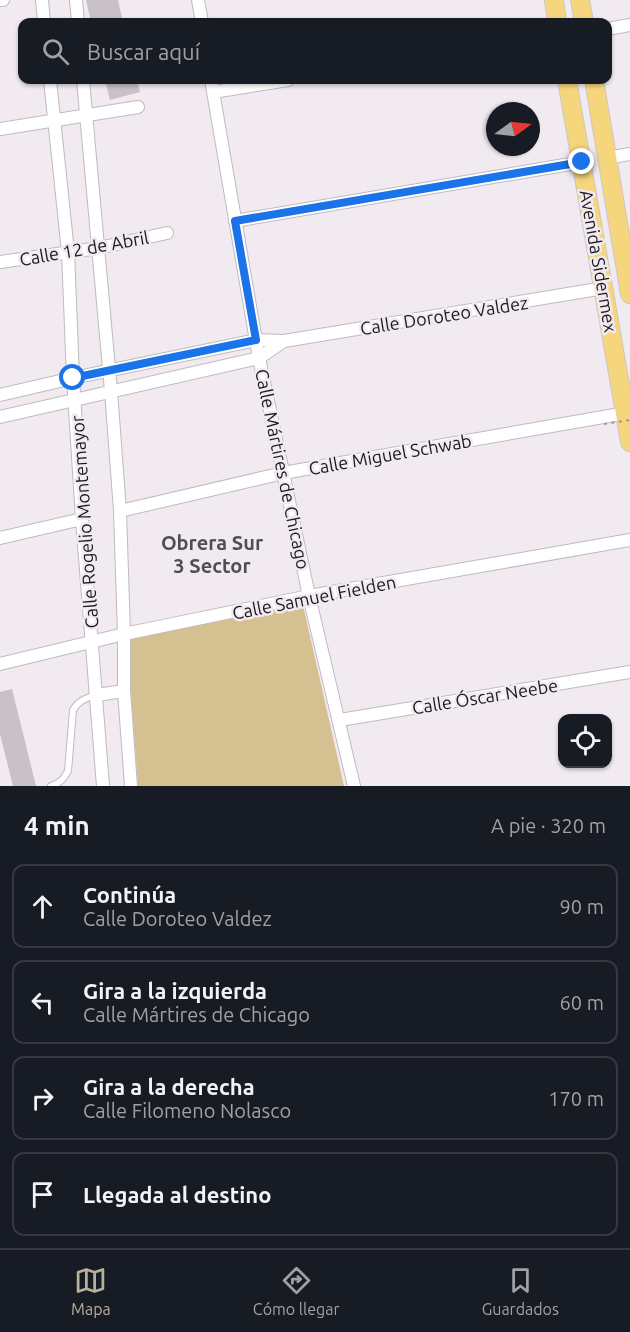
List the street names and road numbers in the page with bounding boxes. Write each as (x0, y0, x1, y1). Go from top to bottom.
street label: Avenida Sidermex (577, 188, 621, 334)
street label: Calle 12 de Abril (18, 227, 150, 269)
street label: Calle Doroteo Valdez (359, 292, 529, 338)
street label: Calle Mártires de Chicago (252, 367, 314, 571)
street label: Calle Rogelio Montemayor (67, 415, 101, 629)
street label: Calle Miguel Schwab (307, 430, 473, 478)
street label: Calle Samuel Fielden (230, 571, 398, 623)
street label: Calle Óscar Neebe (411, 674, 559, 717)

